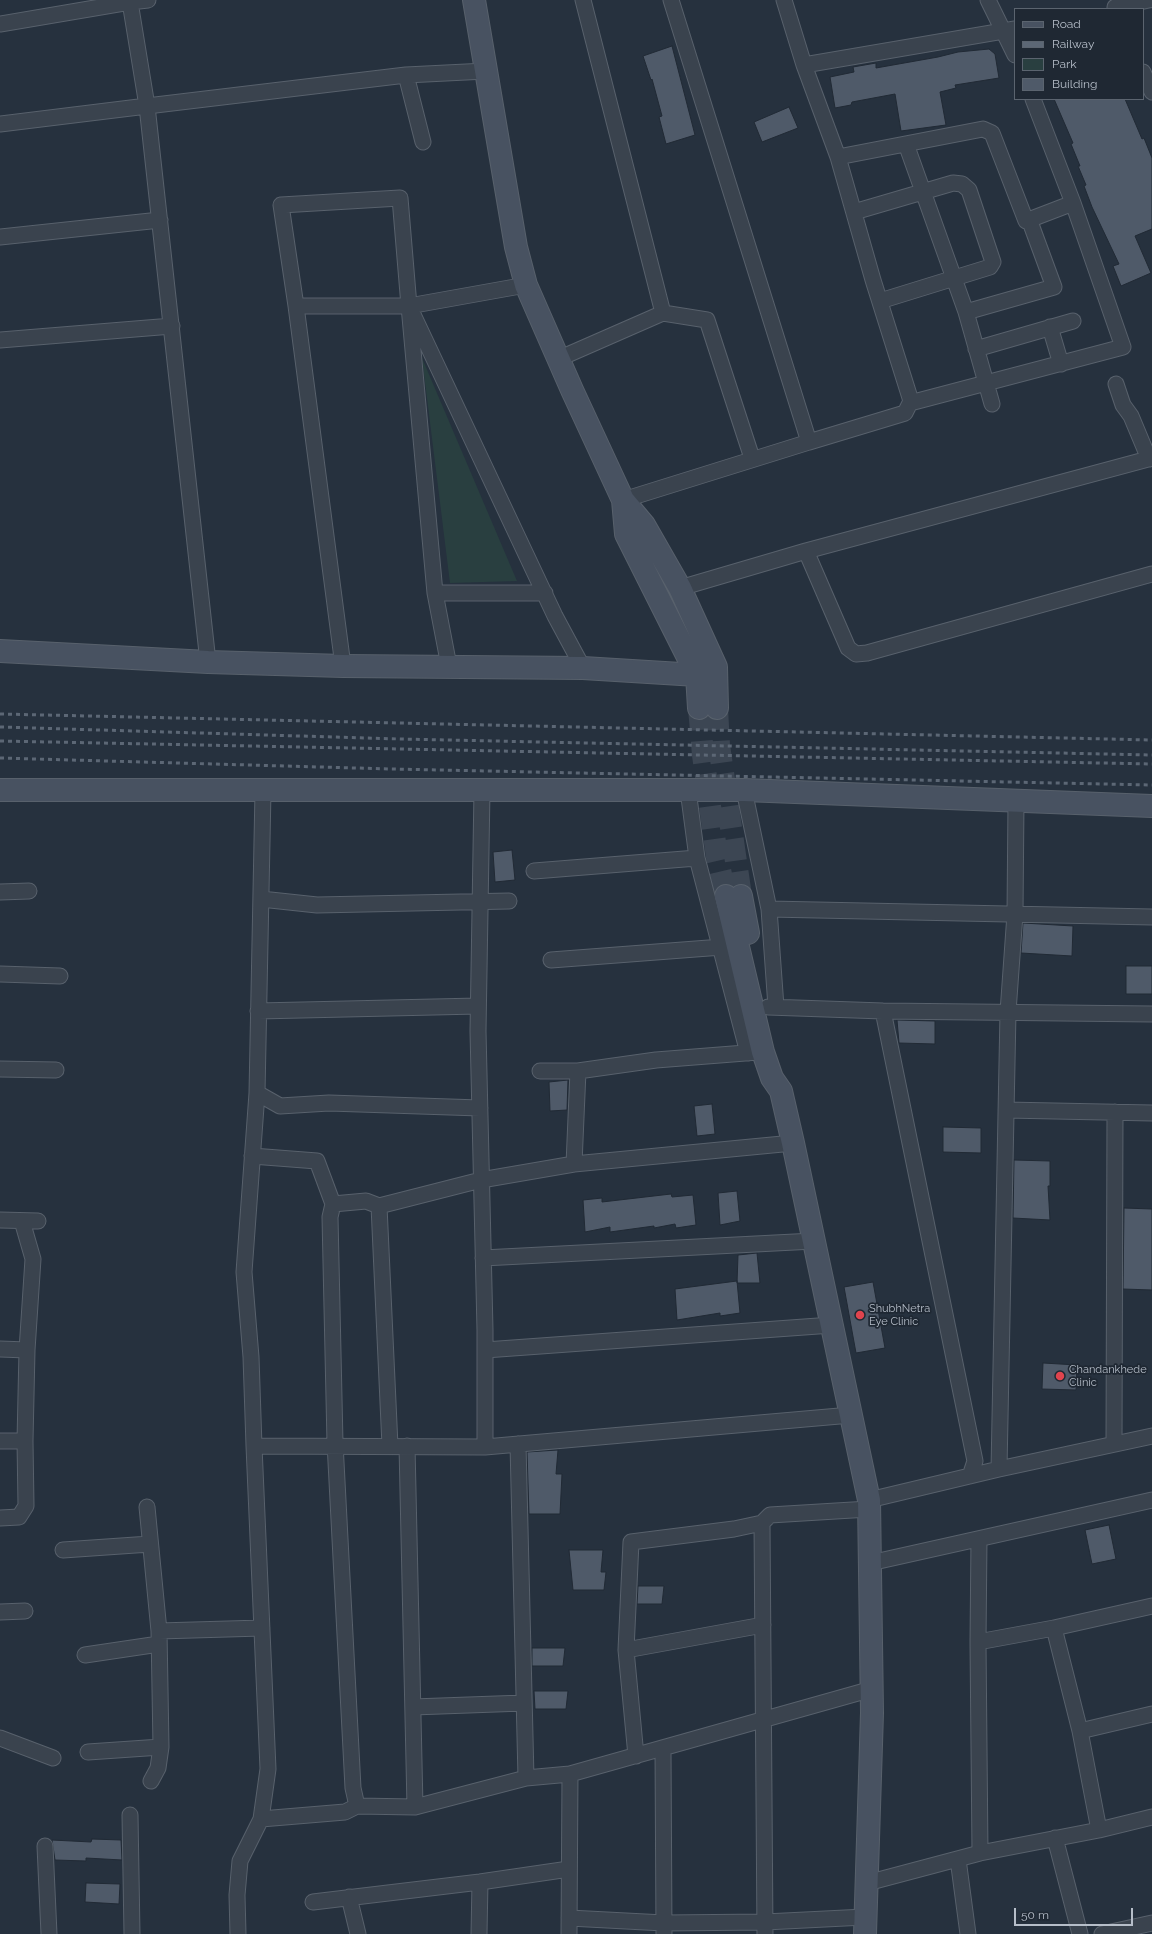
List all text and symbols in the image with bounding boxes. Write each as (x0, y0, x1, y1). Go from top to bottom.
legend (1014, 8, 1144, 100)
text: Road (1052, 17, 1081, 31)
text: Railway (1052, 37, 1094, 51)
text: Park (1052, 57, 1077, 71)
text: Building (1052, 77, 1098, 91)
place label: ShubhNetra Eye Clinic (869, 1302, 930, 1328)
marker: ShubhNetra Eye Clinic (854, 1309, 866, 1321)
place label: Chandankhede Clinic (1069, 1363, 1147, 1389)
marker: Chandankhede Clinic (1054, 1370, 1066, 1382)
scale bar (1016, 1900, 1135, 1926)
text: 50 m (1021, 1908, 1049, 1922)

